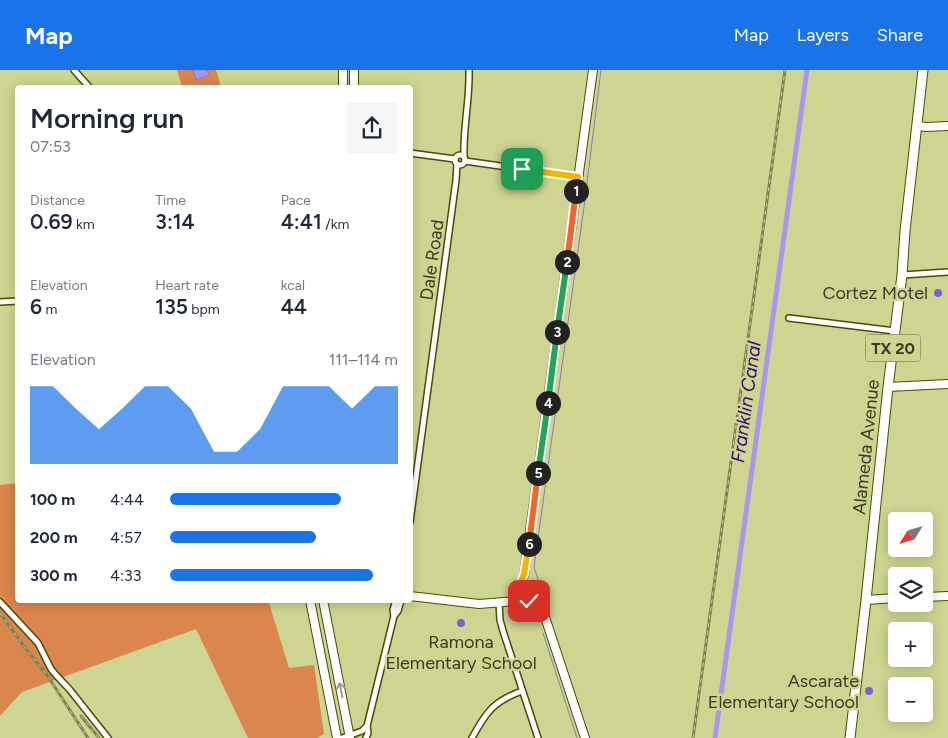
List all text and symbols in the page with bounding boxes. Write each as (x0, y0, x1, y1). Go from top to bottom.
text: Map (25, 21, 73, 50)
text: Map (734, 24, 769, 46)
text: Layers (797, 24, 849, 46)
text: Share (877, 24, 923, 46)
text: Morning run (30, 101, 184, 135)
button: share (346, 102, 398, 154)
text: 07:53 (30, 137, 71, 156)
pin (501, 148, 543, 190)
icon: arrive (508, 155, 536, 183)
pin: 1 (564, 178, 588, 204)
text: 1 (574, 183, 579, 200)
text: Distance (30, 192, 85, 209)
text: Time (155, 192, 186, 209)
text: Pace (281, 192, 311, 209)
text: 0.69 (30, 209, 73, 234)
text: 3:14 (155, 209, 195, 234)
text: 4:41 (281, 209, 322, 234)
text: km (73, 216, 95, 233)
text: /km (322, 216, 349, 233)
street label: Dale Road (415, 218, 449, 302)
pin: 2 (554, 250, 580, 274)
text: 2 (563, 254, 572, 271)
text: Elevation (30, 277, 88, 294)
text: Heart rate (155, 277, 219, 294)
text: kcal (281, 277, 305, 294)
place label: Cortez Motel (822, 282, 928, 304)
marker: Cortez Motel (932, 287, 944, 299)
text: 6 (30, 294, 42, 319)
text: 135 (155, 294, 188, 319)
text: 44 (281, 294, 307, 319)
text: m (42, 301, 57, 318)
text: bpm (188, 301, 220, 318)
pin: 3 (544, 320, 570, 344)
text: 3 (554, 324, 561, 341)
road number: TX 20 (866, 334, 920, 362)
water label: Franklin Canal (726, 339, 766, 464)
text: Elevation (30, 350, 96, 369)
text: 111–114 m (329, 350, 398, 369)
street label: Alameda Avenue (848, 378, 884, 516)
pin: 4 (536, 390, 560, 416)
text: 4 (544, 395, 553, 412)
pin: 5 (526, 460, 550, 486)
text: 5 (534, 465, 543, 482)
text: 100 m (30, 490, 75, 509)
text: 4:44 (110, 490, 144, 509)
north arrow (888, 512, 932, 558)
map controls (888, 512, 933, 722)
text: 200 m (30, 528, 78, 547)
text: 4:57 (110, 528, 142, 547)
pin: 6 (516, 532, 542, 556)
text: 6 (525, 536, 534, 553)
text: 300 m (30, 566, 77, 585)
text: 4:33 (110, 566, 141, 585)
button: layers (888, 567, 933, 612)
pin (508, 580, 550, 622)
icon: check (515, 587, 543, 615)
marker: Ramona Elementary School (455, 617, 467, 629)
button: + (888, 622, 933, 667)
place label: Ramona Elementary School (385, 631, 537, 674)
place label: Ascarate Elementary School (708, 670, 859, 713)
button: − (888, 677, 933, 722)
one-way arrow (335, 683, 345, 699)
marker: Ascarate Elementary School (863, 685, 875, 697)

